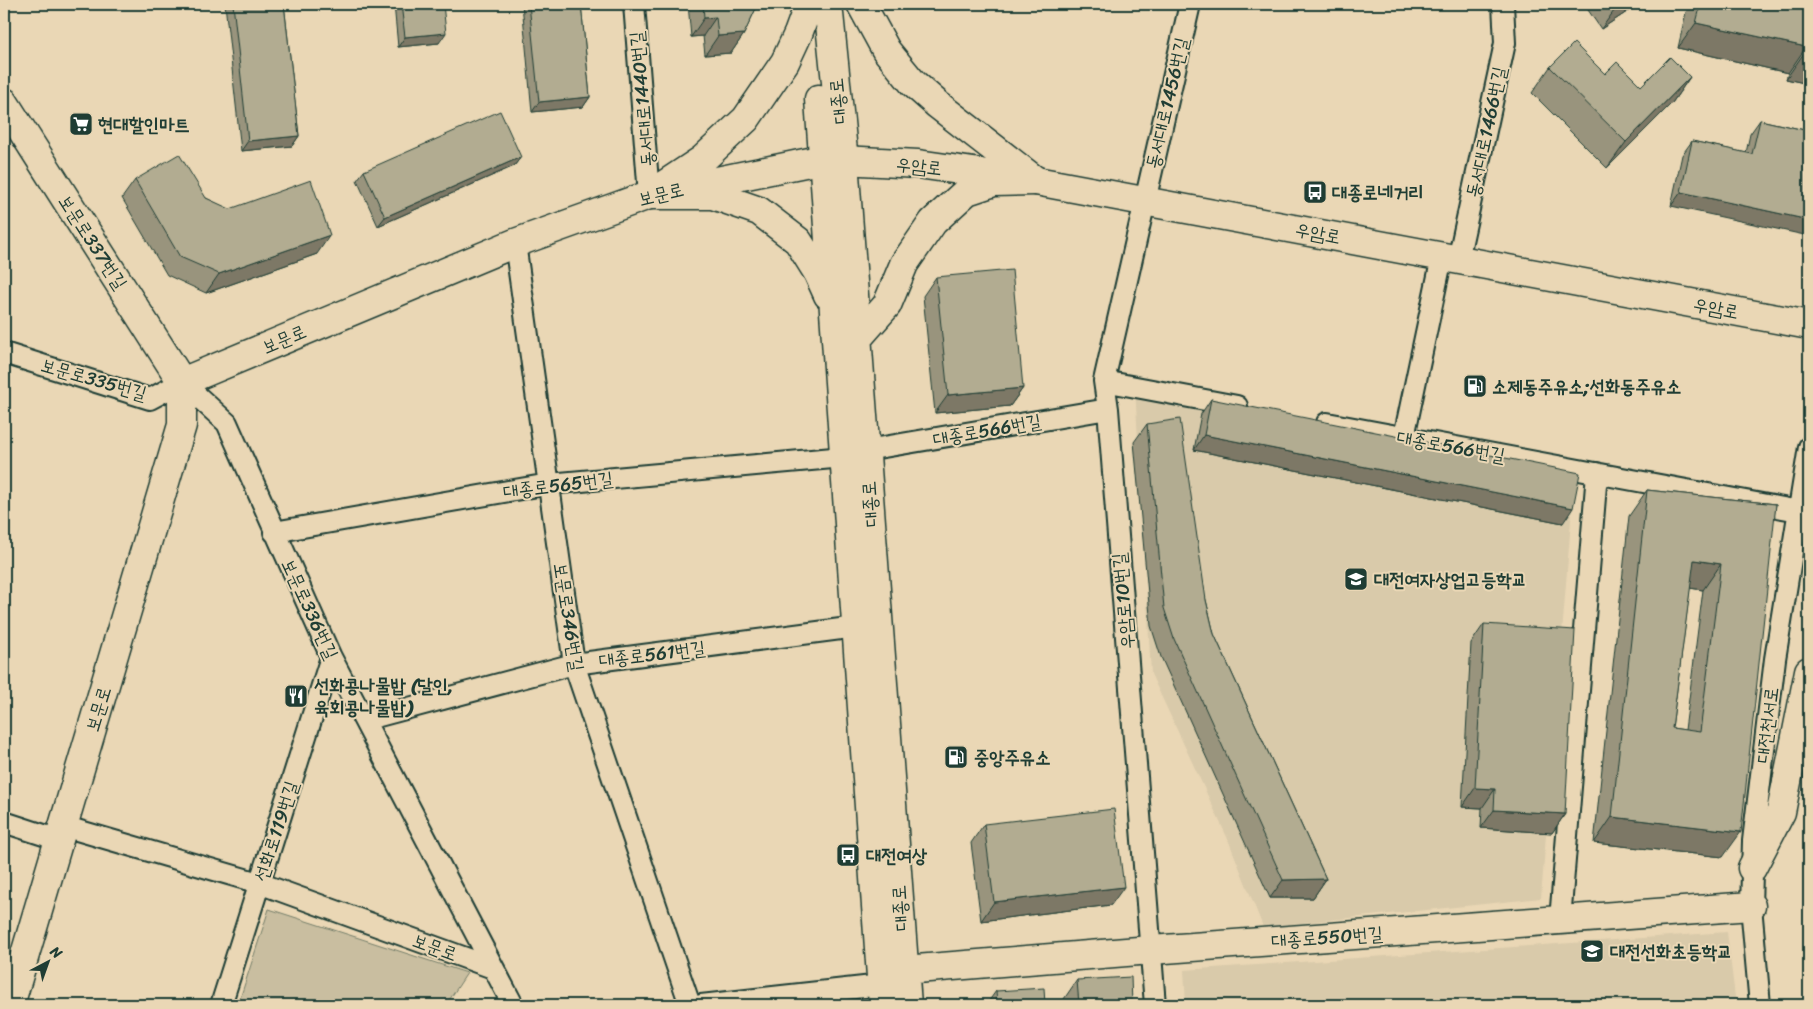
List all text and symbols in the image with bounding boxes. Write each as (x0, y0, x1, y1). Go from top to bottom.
street label: 동서대로1440번길 (620, 30, 664, 168)
street label: 동서대로1456번길 (1136, 34, 1198, 172)
street label: 동서대로1466번길 (1456, 63, 1516, 201)
street label: 대종로 (819, 76, 857, 126)
place label: 현대할인마트 (98, 108, 190, 141)
supermarket icon: 현대할인마트 (68, 111, 94, 137)
street label: 우암로 (894, 147, 944, 185)
street label: 보문로 (635, 172, 687, 216)
place label: 대종로네거리 (1332, 176, 1424, 209)
bus stop icon: 대종로네거리 (1302, 179, 1328, 205)
street label: 보문로337번길 (50, 188, 136, 296)
street label: 우암로 (1292, 212, 1344, 254)
street label: 우암로 (1690, 287, 1742, 329)
street label: 보문로 (256, 315, 312, 363)
street label: 보문로335번길 (37, 348, 151, 410)
place label: 소제동주유소;선화동주유소 (1492, 370, 1681, 403)
fuel station icon: 소제동주유소;선화동주유소 (1462, 373, 1488, 399)
street label: 대종로566번길 (930, 404, 1044, 456)
street label: 대종로566번길 (1394, 420, 1508, 472)
street label: 대종로565번길 (501, 462, 615, 508)
street label: 대종로 (852, 480, 888, 528)
street label: 우암로10번길 (1102, 551, 1144, 651)
street label: 보문로336번길 (272, 553, 348, 665)
street label: 보문로346번길 (544, 560, 594, 674)
place label: 대전여자상업고등학교 (1374, 563, 1527, 596)
school or university icon: 대전여자상업고등학교 (1343, 566, 1369, 592)
street label: 대종로561번길 (597, 631, 707, 677)
place label: 선화콩나물밥 (달인, 육회콩나물밥) (314, 669, 453, 724)
street label: 보문로 (76, 682, 120, 736)
restaurant icon: 선화콩나물밥 (달인, 육회콩나물밥) (283, 683, 309, 709)
street label: 대전천서로 (1746, 685, 1788, 765)
place label: 중앙주유소 (974, 741, 1050, 774)
fuel station icon: 중앙주유소 (943, 744, 969, 770)
street label: 선화로119번길 (244, 776, 308, 886)
place label: 대전여상 (866, 839, 928, 872)
bus stop icon: 대전여상 (835, 842, 861, 868)
street label: 대종로 (882, 884, 918, 932)
street label: 대종로550번길 (1270, 917, 1384, 957)
street label: 보문로 (408, 924, 462, 970)
place label: 대전선화초등학교 (1610, 935, 1732, 968)
north arrow (22, 936, 72, 986)
school or university icon: 대전선화초등학교 (1579, 938, 1605, 964)
text: N (44, 939, 68, 965)

